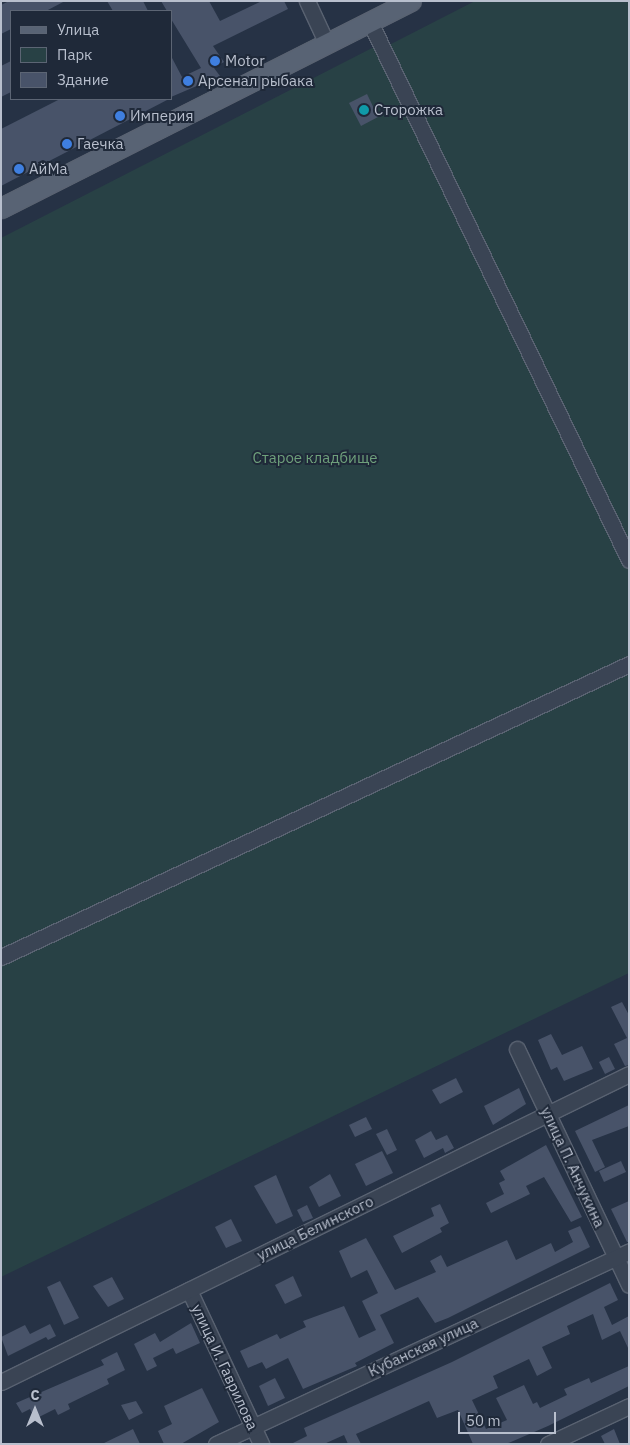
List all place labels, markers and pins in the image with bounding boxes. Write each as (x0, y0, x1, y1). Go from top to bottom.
place label: Motor (225, 52, 265, 70)
marker: Motor (209, 55, 221, 67)
place label: Арсенал рыбака (198, 72, 313, 90)
marker: Арсенал рыбака (182, 75, 194, 87)
place label: Сторожка (374, 101, 443, 119)
marker: Сторожка (358, 104, 370, 116)
place label: Империя (130, 107, 193, 125)
marker: Империя (114, 110, 126, 122)
place label: Гаечка (77, 135, 124, 153)
marker: Гаечка (61, 138, 73, 150)
place label: АйМа (29, 160, 68, 178)
marker: АйМа (13, 163, 25, 175)

